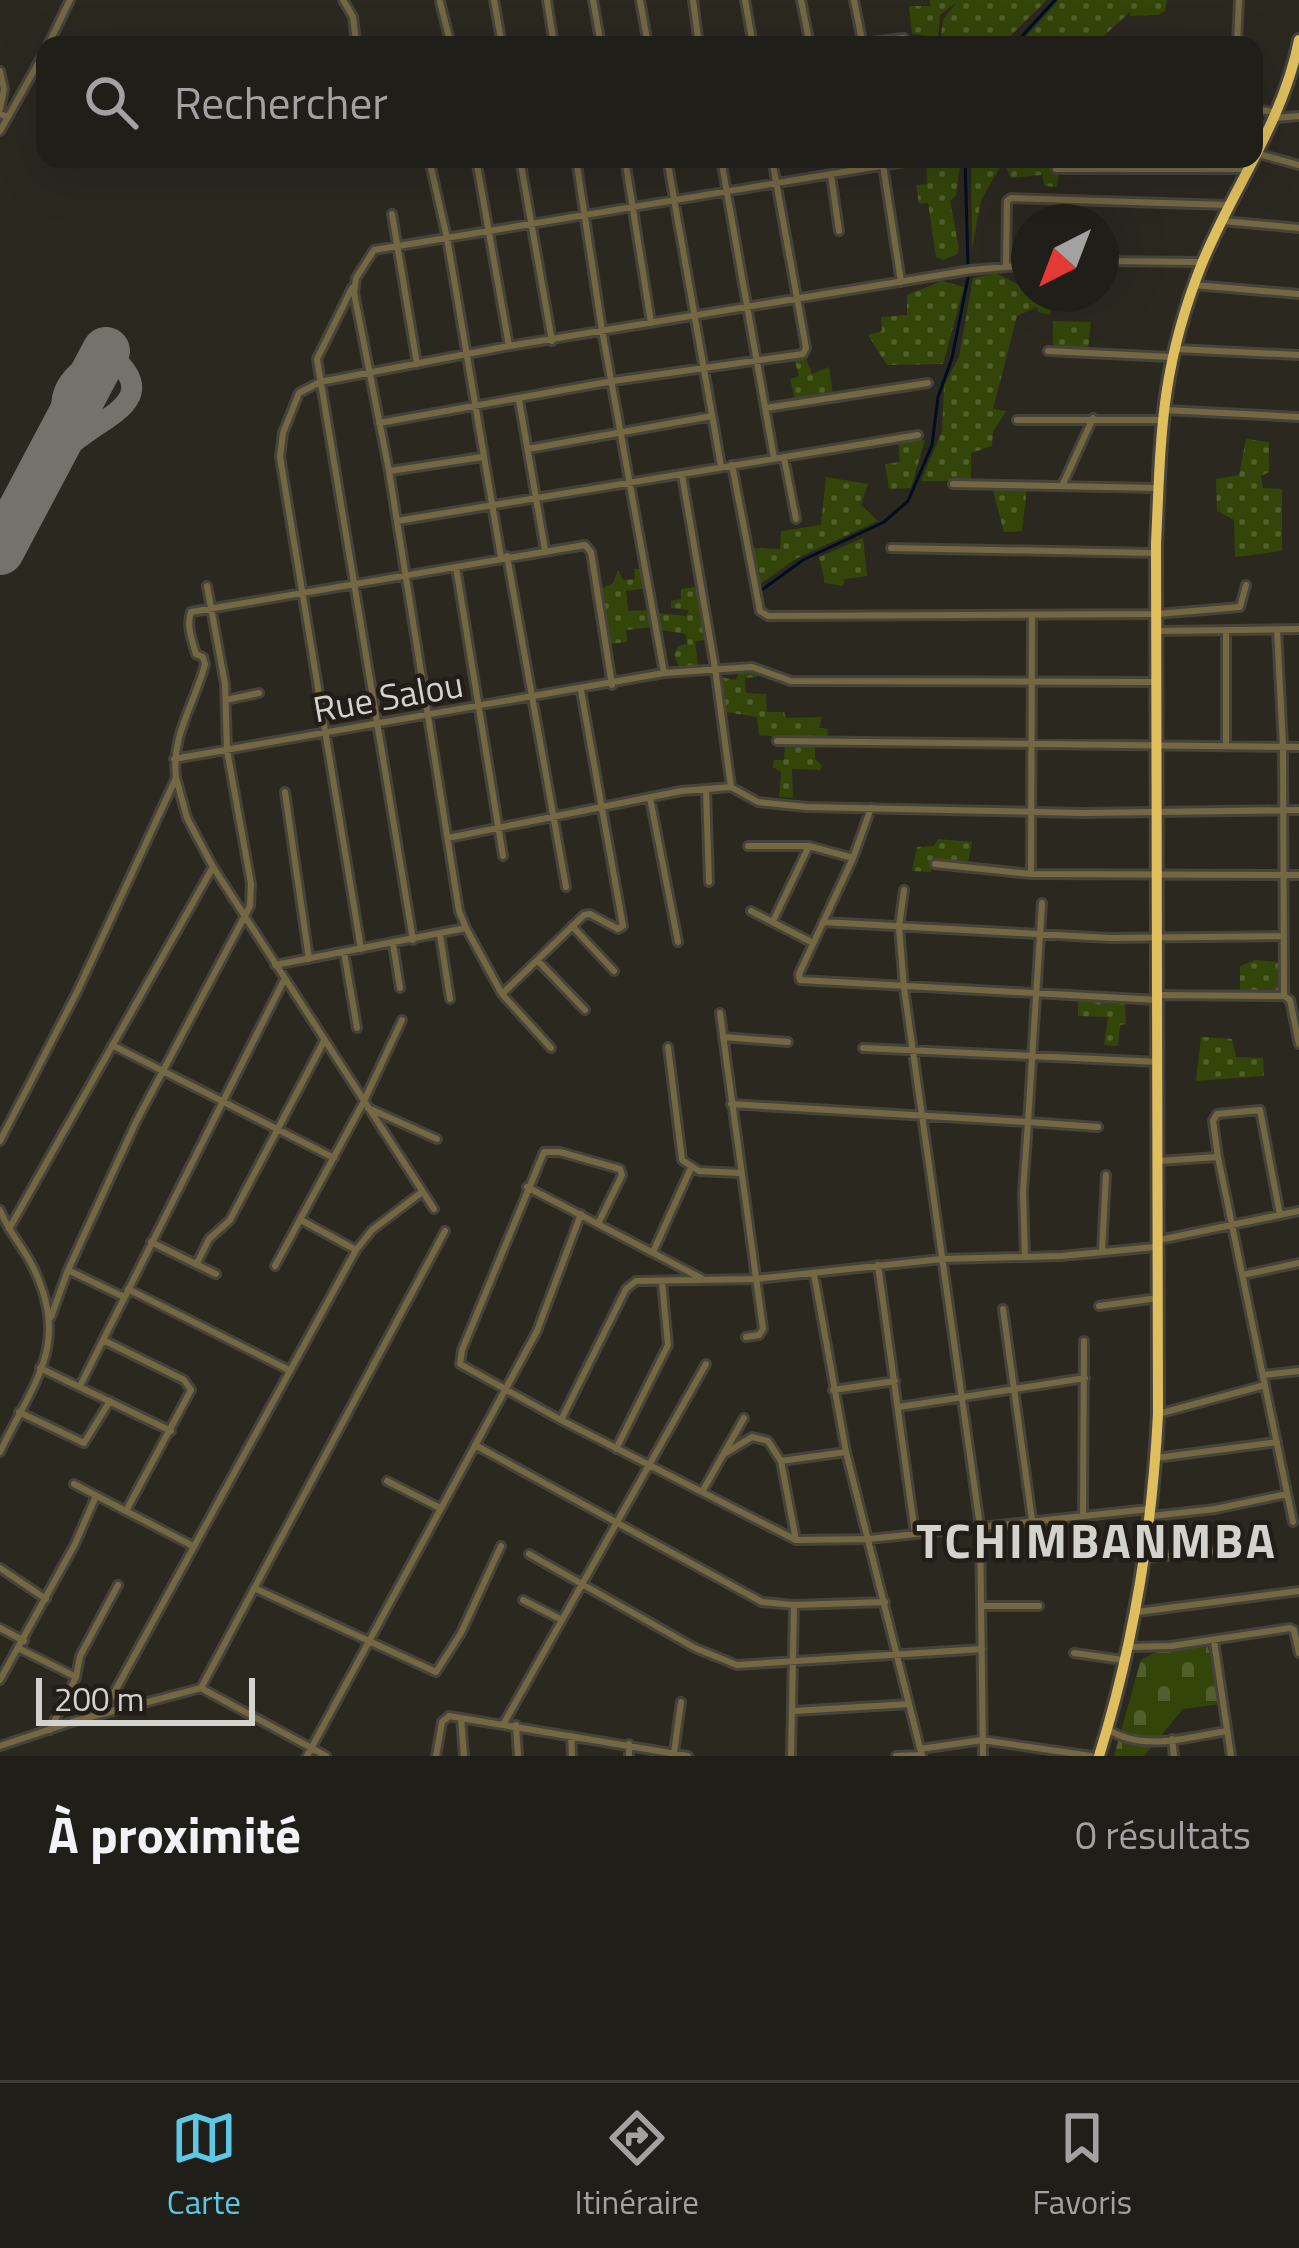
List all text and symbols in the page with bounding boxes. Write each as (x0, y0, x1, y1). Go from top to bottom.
search box (36, 36, 1263, 168)
text: Rechercher (174, 68, 388, 136)
icon: search (78, 69, 144, 135)
north arrow (1011, 204, 1119, 312)
street label: Rue Salou (309, 656, 467, 736)
district label: TCHIMBANMBA (916, 1504, 1278, 1577)
scale bar (36, 1672, 255, 1725)
text: 200 m (54, 1674, 144, 1724)
text: À proximité (48, 1795, 301, 1873)
text: 0 résultats (1075, 1805, 1251, 1864)
tab: Carte (167, 2105, 241, 2227)
tab: Itinéraire (575, 2105, 699, 2227)
tab: Favoris (1033, 2105, 1132, 2227)

